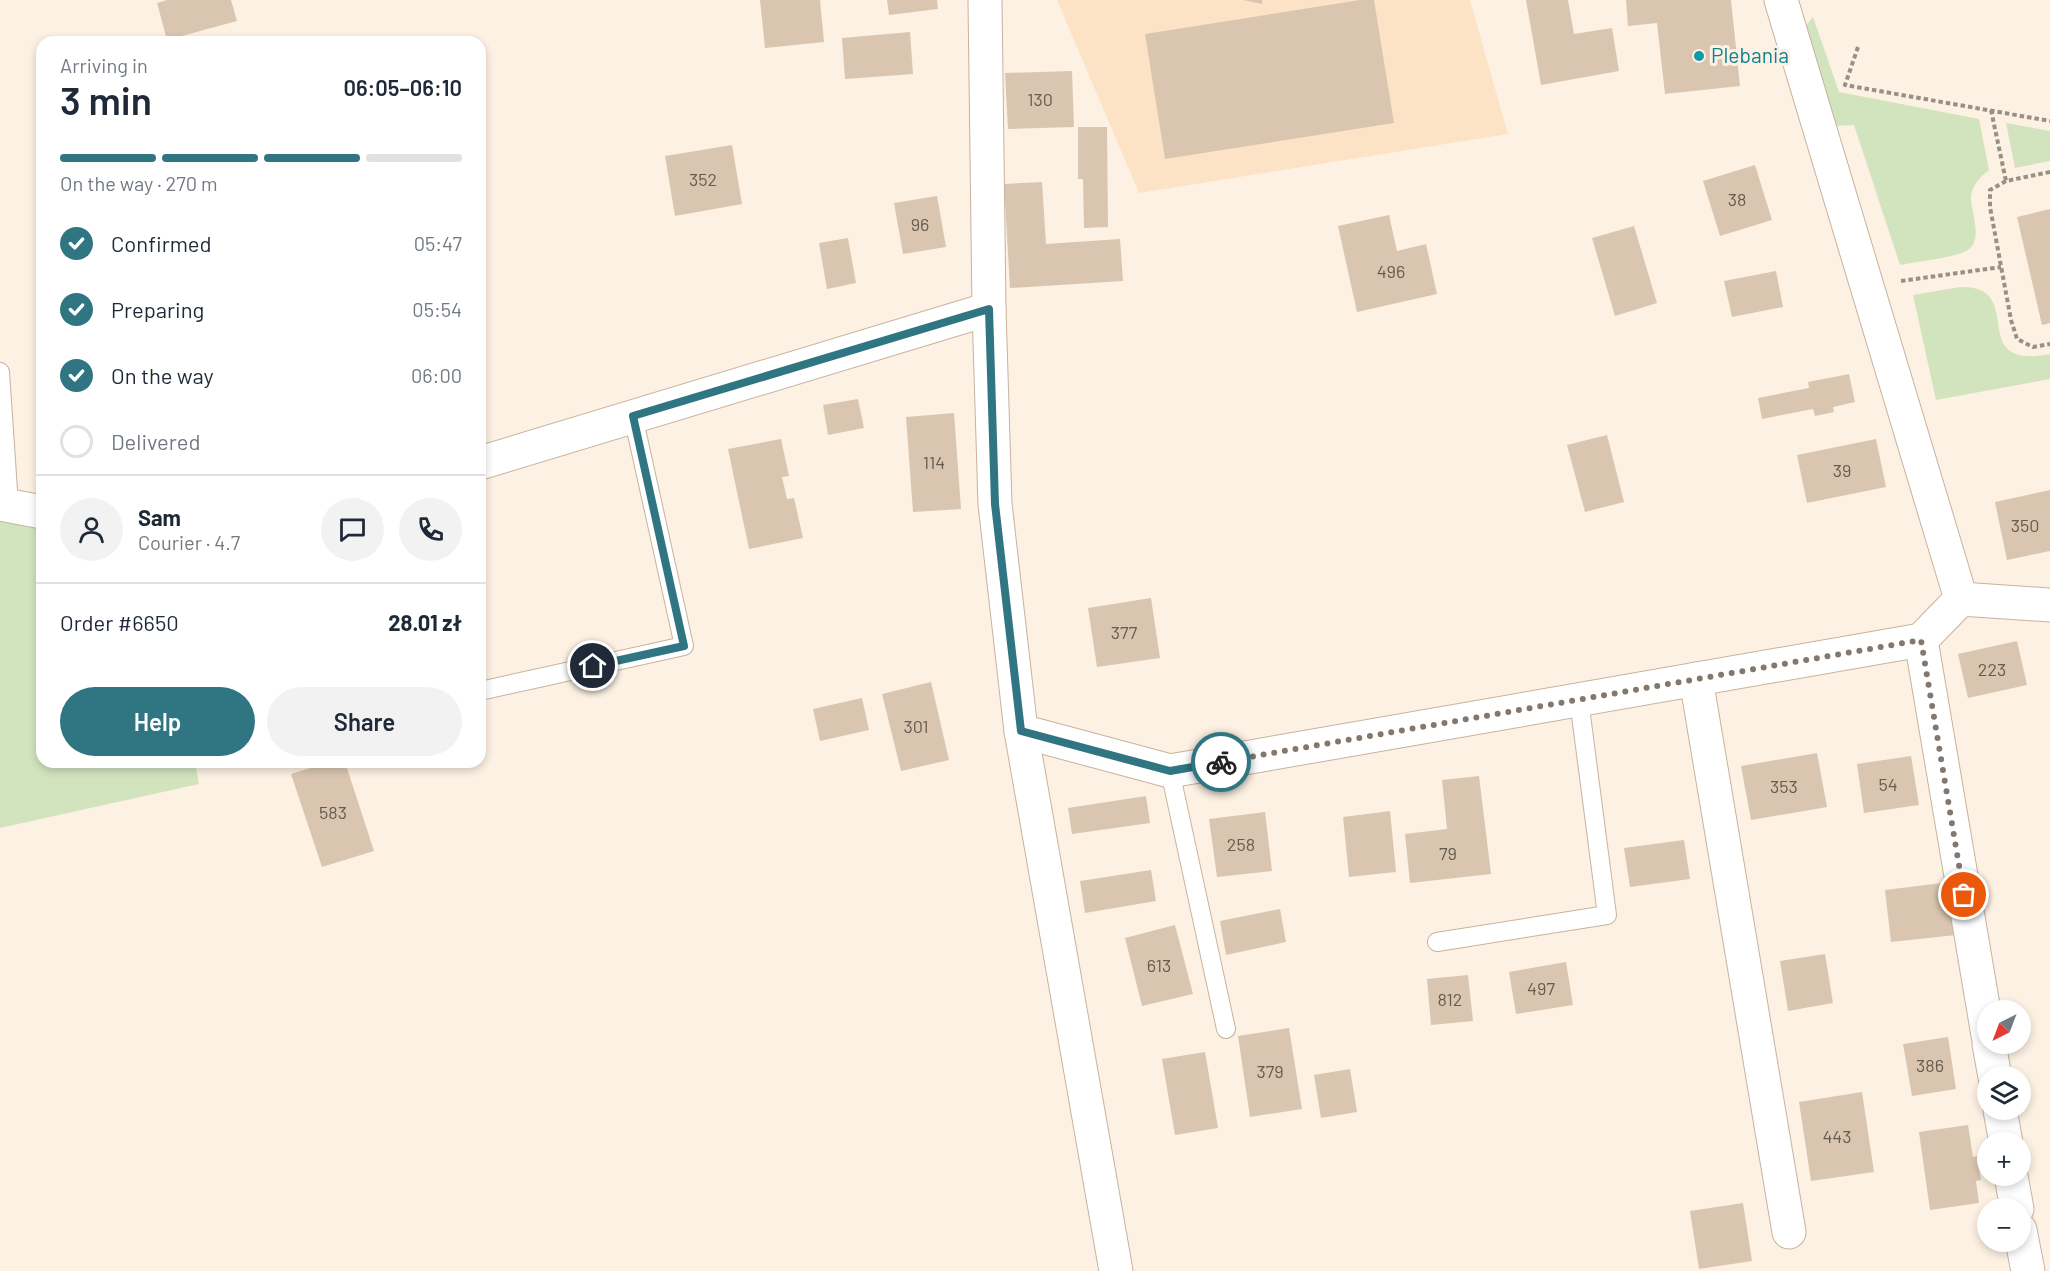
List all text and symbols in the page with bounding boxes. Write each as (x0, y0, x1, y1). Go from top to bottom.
place label: Plebania (1711, 42, 1789, 67)
marker: Plebania (1692, 49, 1706, 63)
text: Arriving in (60, 53, 148, 77)
text: 06:05–06:10 (343, 74, 462, 100)
text: 3 min (60, 76, 152, 123)
house number: 130 (1027, 88, 1053, 110)
house number: 352 (689, 168, 717, 190)
text: On the way · 270 m (60, 171, 218, 195)
house number: 38 (1728, 188, 1746, 210)
house number: 96 (911, 213, 929, 235)
icon: check (60, 227, 93, 260)
text: Confirmed (111, 230, 211, 256)
text: 05:47 (414, 231, 462, 255)
house number: 496 (1377, 260, 1405, 282)
icon: check (60, 293, 93, 326)
text: Preparing (111, 296, 204, 322)
text: 05:54 (412, 297, 462, 321)
icon: check (60, 359, 93, 392)
text: On the way (111, 362, 214, 388)
text: 06:00 (411, 363, 462, 387)
text: Delivered (111, 428, 200, 454)
house number: 114 (923, 451, 945, 473)
house number: 39 (1833, 459, 1851, 481)
button: person (60, 498, 123, 561)
button: chat (321, 498, 384, 561)
button: phone (399, 498, 462, 561)
text: Sam (138, 504, 181, 530)
house number: 350 (2011, 514, 2039, 536)
text: Courier · 4.7 (138, 530, 240, 554)
text: Order #6650 (60, 609, 179, 635)
text: 28.01 zł (388, 609, 462, 635)
house number: 377 (1111, 621, 1138, 643)
pin (567, 640, 618, 691)
icon: home (576, 649, 609, 682)
house number: 223 (1978, 658, 2006, 680)
button: Help (60, 687, 255, 756)
button: Share (267, 687, 462, 756)
house number: 301 (903, 715, 929, 737)
courier (1191, 732, 1251, 792)
icon: bike (1205, 746, 1238, 779)
house number: 54 (1878, 773, 1898, 795)
house number: 353 (1770, 775, 1798, 797)
house number: 583 (319, 801, 347, 823)
house number: 258 (1227, 833, 1255, 855)
house number: 79 (1439, 842, 1457, 864)
pin (1938, 869, 1989, 920)
icon: bag (1947, 878, 1980, 911)
house number: 613 (1147, 954, 1171, 976)
house number: 497 (1527, 977, 1555, 999)
house number: 812 (1438, 988, 1462, 1010)
north arrow (1977, 1000, 2031, 1054)
map controls (1977, 1000, 2031, 1252)
house number: 386 (1916, 1054, 1944, 1076)
house number: 379 (1256, 1060, 1284, 1082)
button: layers (1977, 1066, 2031, 1120)
house number: 443 (1822, 1125, 1852, 1147)
button: + (1977, 1132, 2031, 1186)
button: − (1977, 1198, 2031, 1252)

